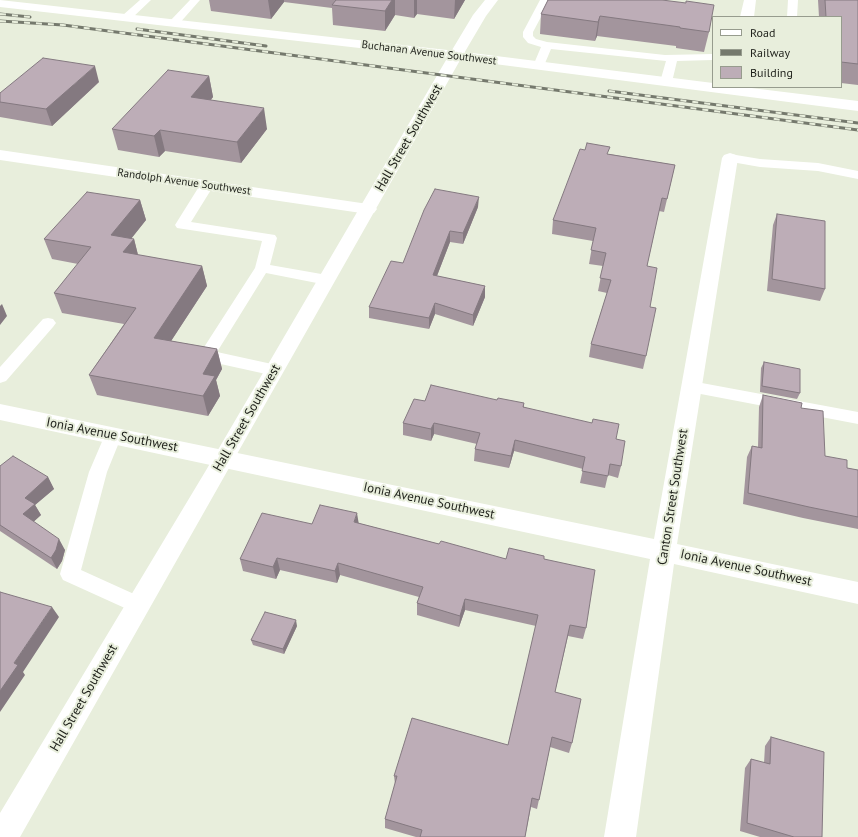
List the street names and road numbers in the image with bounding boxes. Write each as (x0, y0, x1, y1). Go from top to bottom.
street label: Buchanan Avenue Southwest (361, 38, 497, 68)
street label: Hall Street Southwest (372, 82, 446, 194)
street label: Randolph Avenue Southwest (117, 166, 251, 198)
street label: Hall Street Southwest (210, 362, 284, 474)
street label: Ionia Avenue Southwest (45, 415, 179, 455)
street label: Canton Street Southwest (655, 428, 691, 566)
street label: Ionia Avenue Southwest (362, 479, 496, 523)
street label: Ionia Avenue Southwest (679, 546, 813, 590)
street label: Hall Street Southwest (47, 642, 121, 754)

